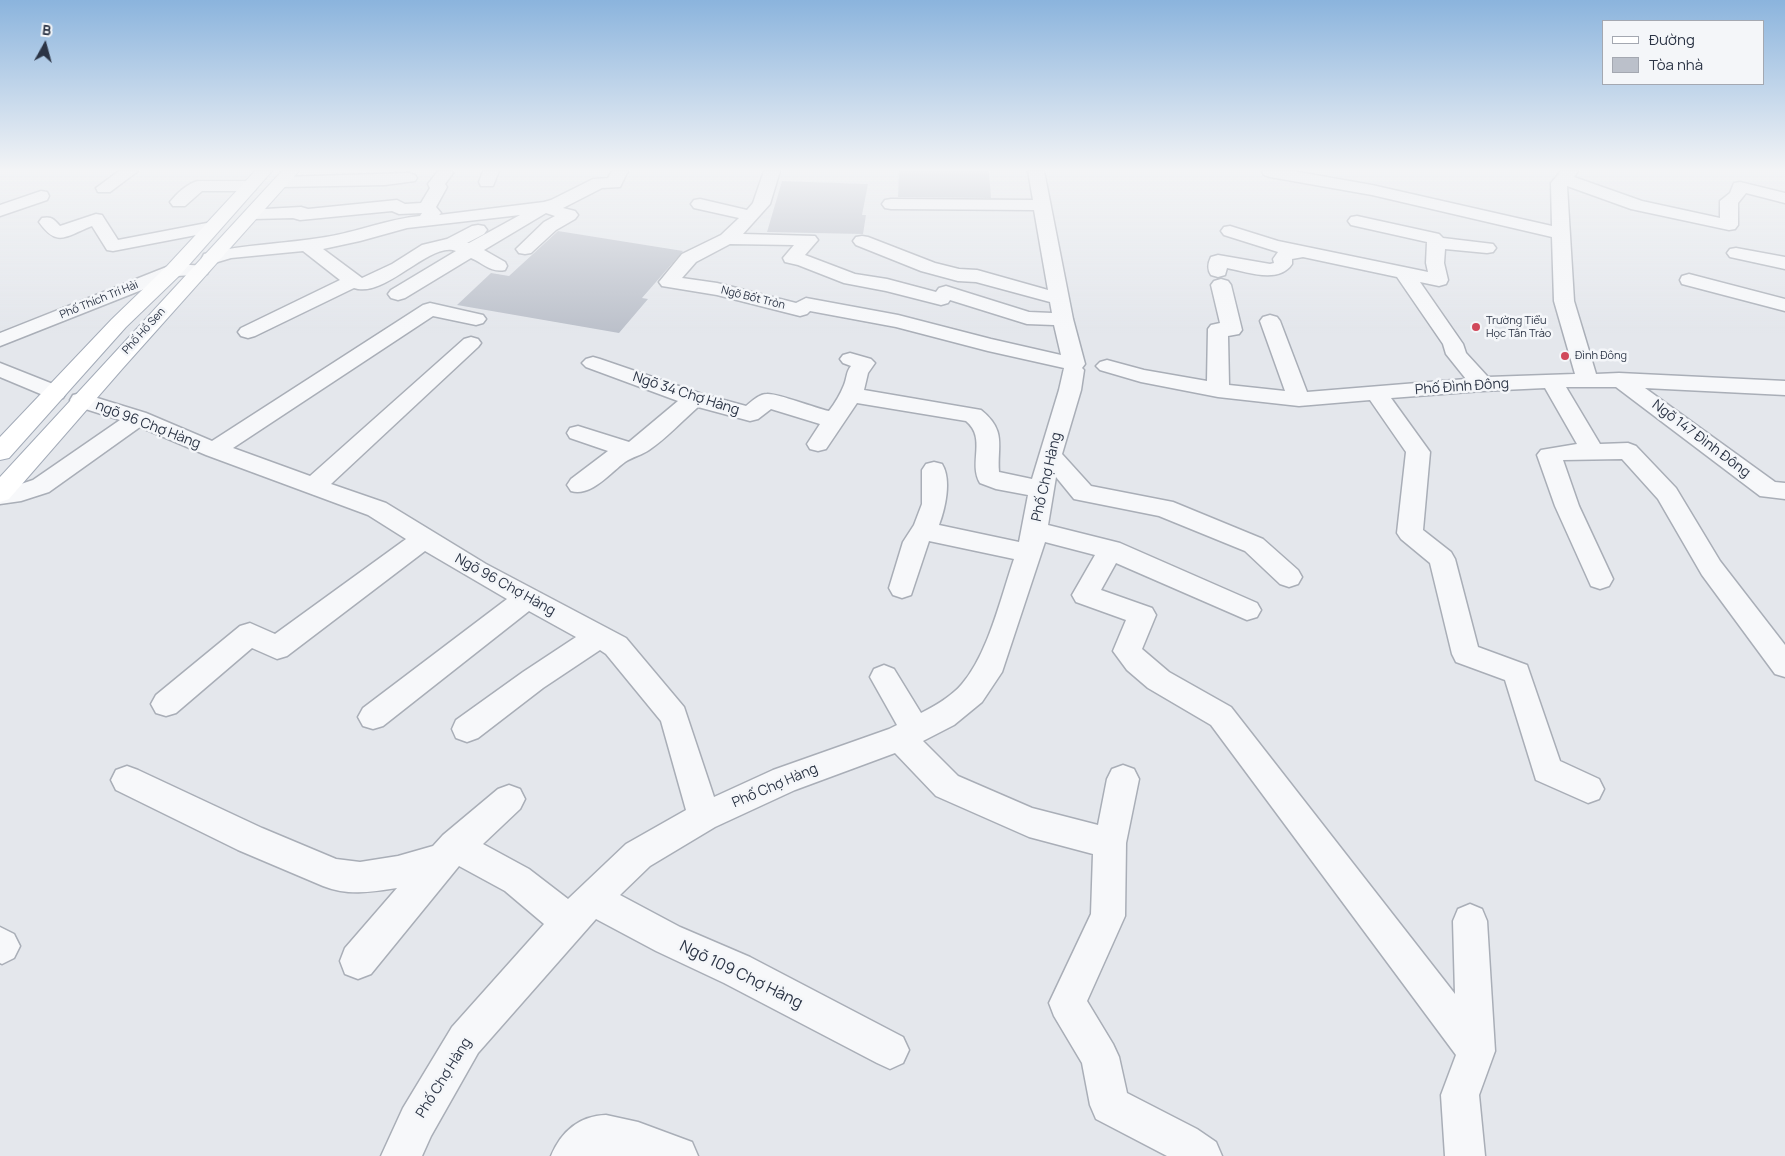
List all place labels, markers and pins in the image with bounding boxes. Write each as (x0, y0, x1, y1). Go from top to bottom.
place label: Trường Tiểu Học Tân Trào (1486, 314, 1551, 340)
marker: Trường Tiểu Học Tân Trào (1470, 321, 1482, 333)
place label: Đình Đông (1575, 349, 1627, 363)
marker: Đình Đông (1559, 350, 1571, 362)

